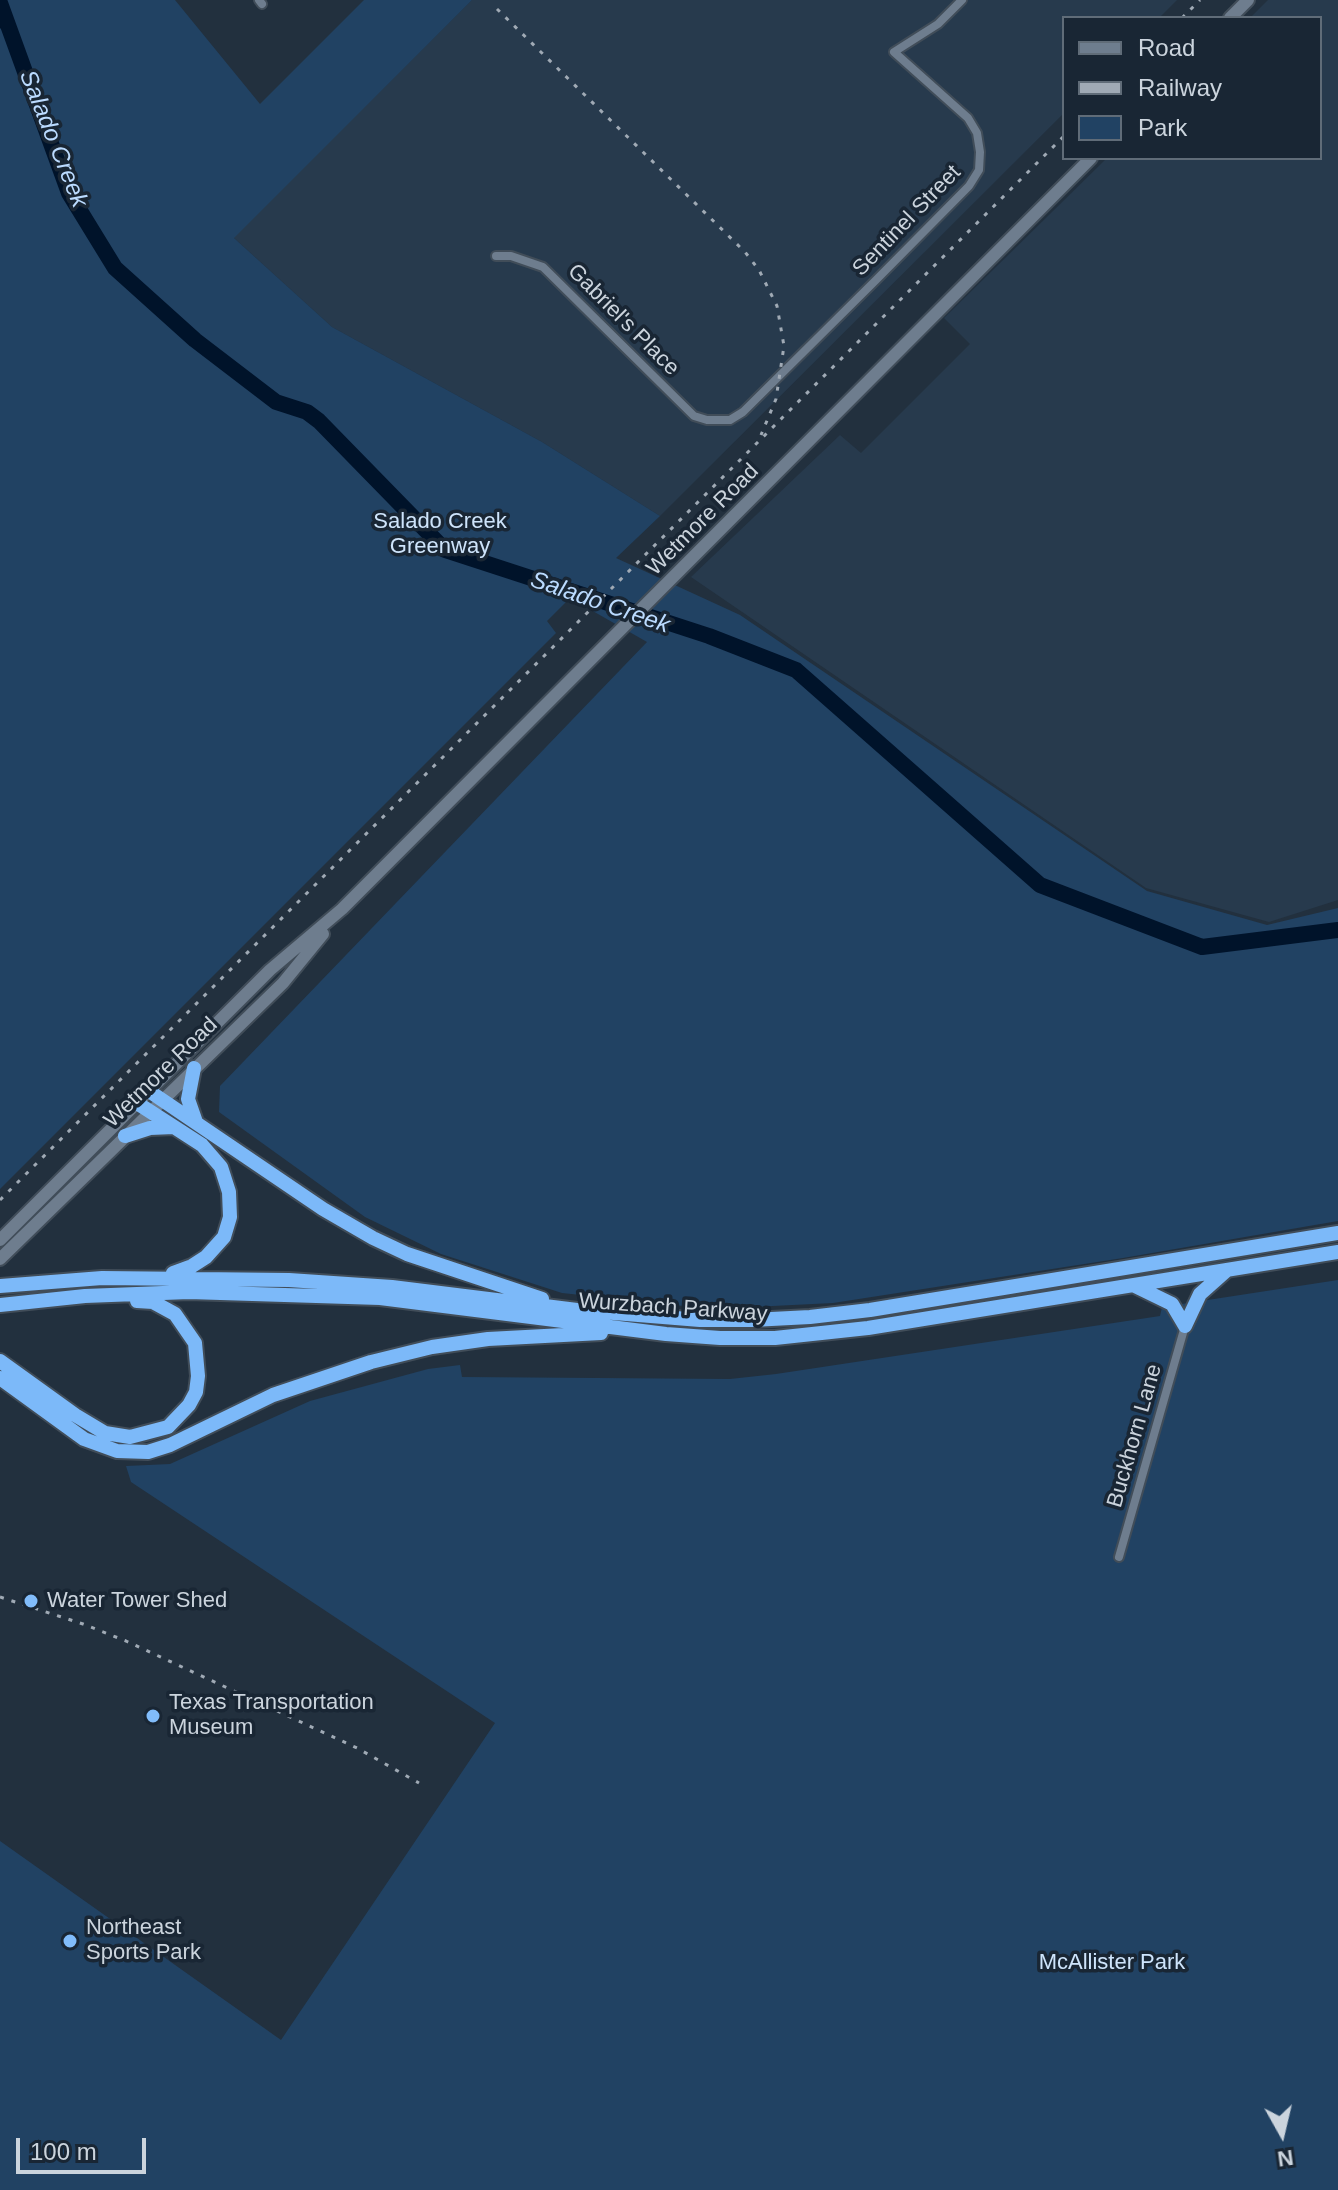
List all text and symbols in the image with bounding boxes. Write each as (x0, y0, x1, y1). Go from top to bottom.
legend (1062, 16, 1322, 160)
text: Road (1138, 34, 1195, 61)
water label: Salado Creek (12, 66, 94, 212)
text: Railway (1138, 74, 1222, 101)
text: Park (1138, 114, 1187, 141)
street label: Sentinel Street (847, 160, 967, 282)
street label: Gabriel's Place (562, 259, 684, 381)
street label: Wetmore Road (642, 459, 764, 581)
park label: Salado Creek Greenway (373, 509, 507, 560)
water label: Salado Creek (527, 566, 673, 640)
street label: Wetmore Road (99, 1012, 223, 1134)
street label: Wurzbach Parkway (578, 1288, 768, 1328)
street label: Buckhorn Lane (1102, 1361, 1168, 1511)
place label: Water Tower Shed (47, 1588, 227, 1614)
marker: Water Tower Shed (22, 1592, 40, 1610)
place label: Texas Transportation Museum (169, 1690, 374, 1742)
marker: Texas Transportation Museum (144, 1707, 162, 1725)
place label: Northeast Sports Park (86, 1915, 201, 1966)
marker: Northeast Sports Park (61, 1932, 79, 1950)
park label: McAllister Park (1039, 1950, 1185, 1976)
north arrow (1242, 2094, 1322, 2174)
scale bar (20, 2122, 150, 2172)
text: 100 m (30, 2138, 97, 2165)
text: N (1276, 2145, 1295, 2172)

